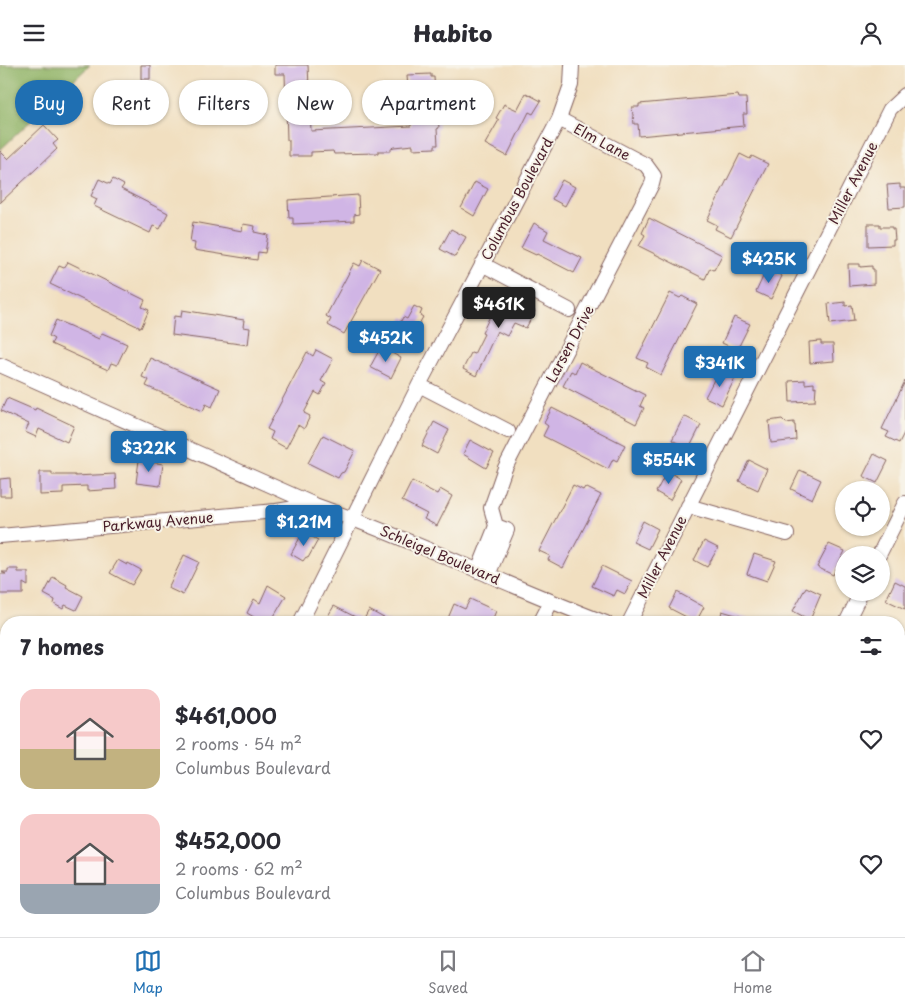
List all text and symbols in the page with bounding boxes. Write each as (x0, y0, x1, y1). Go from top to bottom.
text: Habito (413, 16, 492, 49)
icon: menu (20, 19, 48, 47)
icon: person (857, 19, 885, 47)
chip: Buy (15, 80, 83, 125)
chip: Rent (93, 80, 169, 125)
chip: Filters (179, 80, 268, 125)
chip: New (278, 80, 352, 125)
chip: Apartment (362, 80, 494, 125)
street label: Elm Lane (570, 118, 635, 165)
street label: Columbus Boulevard (475, 133, 558, 264)
street label: Miller Avenue (823, 137, 883, 228)
pin: $425K (734, 241, 804, 284)
text: $425K (742, 246, 796, 270)
pin: $461K (464, 287, 534, 329)
text: $461K (473, 291, 525, 315)
street label: Larsen Drive (540, 301, 599, 386)
pin: $452K (351, 321, 421, 363)
text: $452K (359, 325, 413, 349)
pin: $341K (685, 345, 755, 388)
text: $341K (695, 350, 745, 374)
pin: $322K (114, 431, 184, 473)
text: $322K (122, 435, 176, 459)
pin: $554K (634, 443, 704, 485)
text: $554K (643, 447, 695, 471)
map controls (835, 481, 890, 601)
button: locate (835, 481, 890, 536)
pin: $1.21M (263, 505, 345, 547)
street label: Parkway Avenue (102, 506, 215, 537)
text: $1.21M (276, 509, 332, 533)
street label: Miller Avenue (632, 511, 692, 602)
street label: Schleigel Boulevard (377, 520, 504, 589)
button: layers (835, 546, 890, 601)
text: 7 homes (20, 630, 104, 662)
icon: filters (857, 632, 885, 660)
text: $461,000 (175, 699, 277, 731)
icon: home (60, 709, 120, 769)
icon: heart (857, 725, 885, 753)
text: 2 rooms · 54 m² (175, 731, 302, 755)
text: Columbus Boulevard (175, 755, 331, 779)
text: $452,000 (175, 824, 281, 856)
icon: home (60, 834, 120, 894)
icon: heart (857, 850, 885, 878)
text: 2 rooms · 62 m² (175, 856, 303, 880)
text: Columbus Boulevard (175, 880, 331, 904)
tab: Map (133, 947, 163, 998)
tab: Saved (428, 947, 468, 998)
tab: Home (733, 947, 772, 998)

